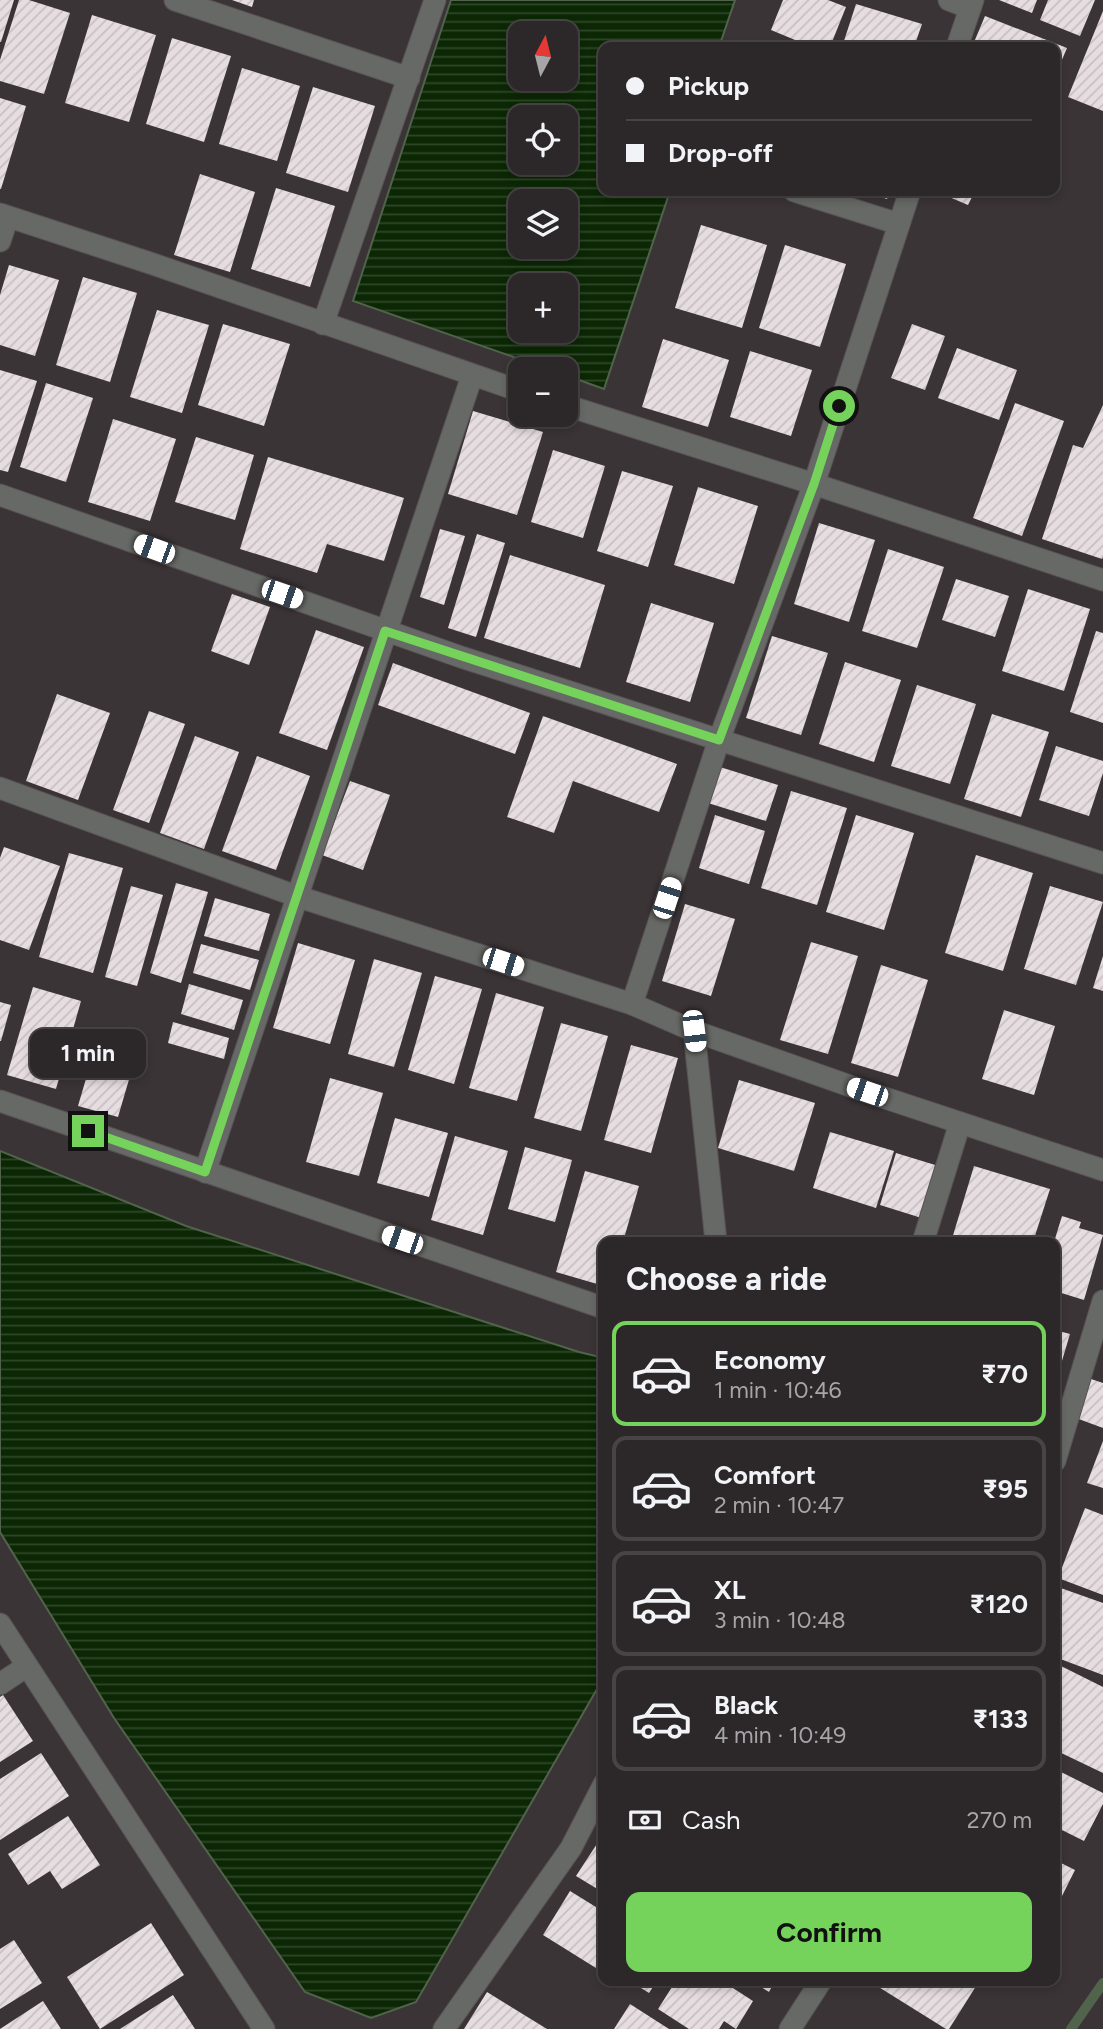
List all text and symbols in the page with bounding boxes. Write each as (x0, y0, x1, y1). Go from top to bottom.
north arrow (508, 21, 578, 91)
map controls (508, 21, 578, 427)
text: Pickup (668, 70, 749, 102)
button: locate (508, 105, 578, 175)
text: Drop-off (668, 137, 773, 169)
button: layers (508, 189, 578, 259)
button: + (508, 273, 578, 343)
button: − (508, 357, 578, 427)
route start (823, 390, 855, 422)
car (131, 532, 178, 566)
car (259, 577, 306, 611)
car (651, 875, 684, 921)
car (480, 946, 527, 978)
car (682, 1009, 707, 1053)
callout: 1 min (30, 1030, 146, 1078)
text: 1 min (61, 1039, 115, 1067)
car (844, 1075, 891, 1109)
route end (72, 1115, 104, 1147)
car (379, 1223, 426, 1257)
text: Choose a ride (626, 1260, 827, 1298)
icon: car (630, 1342, 693, 1405)
text: Economy (714, 1344, 826, 1376)
text: ₹70 (981, 1358, 1028, 1390)
text: 1 min · 10:46 (714, 1376, 842, 1404)
icon: car (630, 1457, 693, 1520)
text: Comfort (714, 1459, 816, 1491)
text: ₹95 (982, 1473, 1028, 1505)
text: 2 min · 10:47 (714, 1491, 844, 1519)
icon: car (630, 1572, 693, 1635)
text: XL (714, 1574, 746, 1606)
text: ₹120 (970, 1588, 1028, 1620)
text: 3 min · 10:48 (714, 1606, 846, 1634)
icon: car (630, 1687, 693, 1750)
text: Black (714, 1689, 778, 1721)
text: ₹133 (973, 1703, 1028, 1735)
text: 4 min · 10:49 (714, 1721, 846, 1749)
icon: cash (626, 1801, 664, 1839)
text: Cash (682, 1804, 741, 1836)
text: 270 m (967, 1806, 1032, 1834)
button: Confirm (626, 1892, 1032, 1972)

